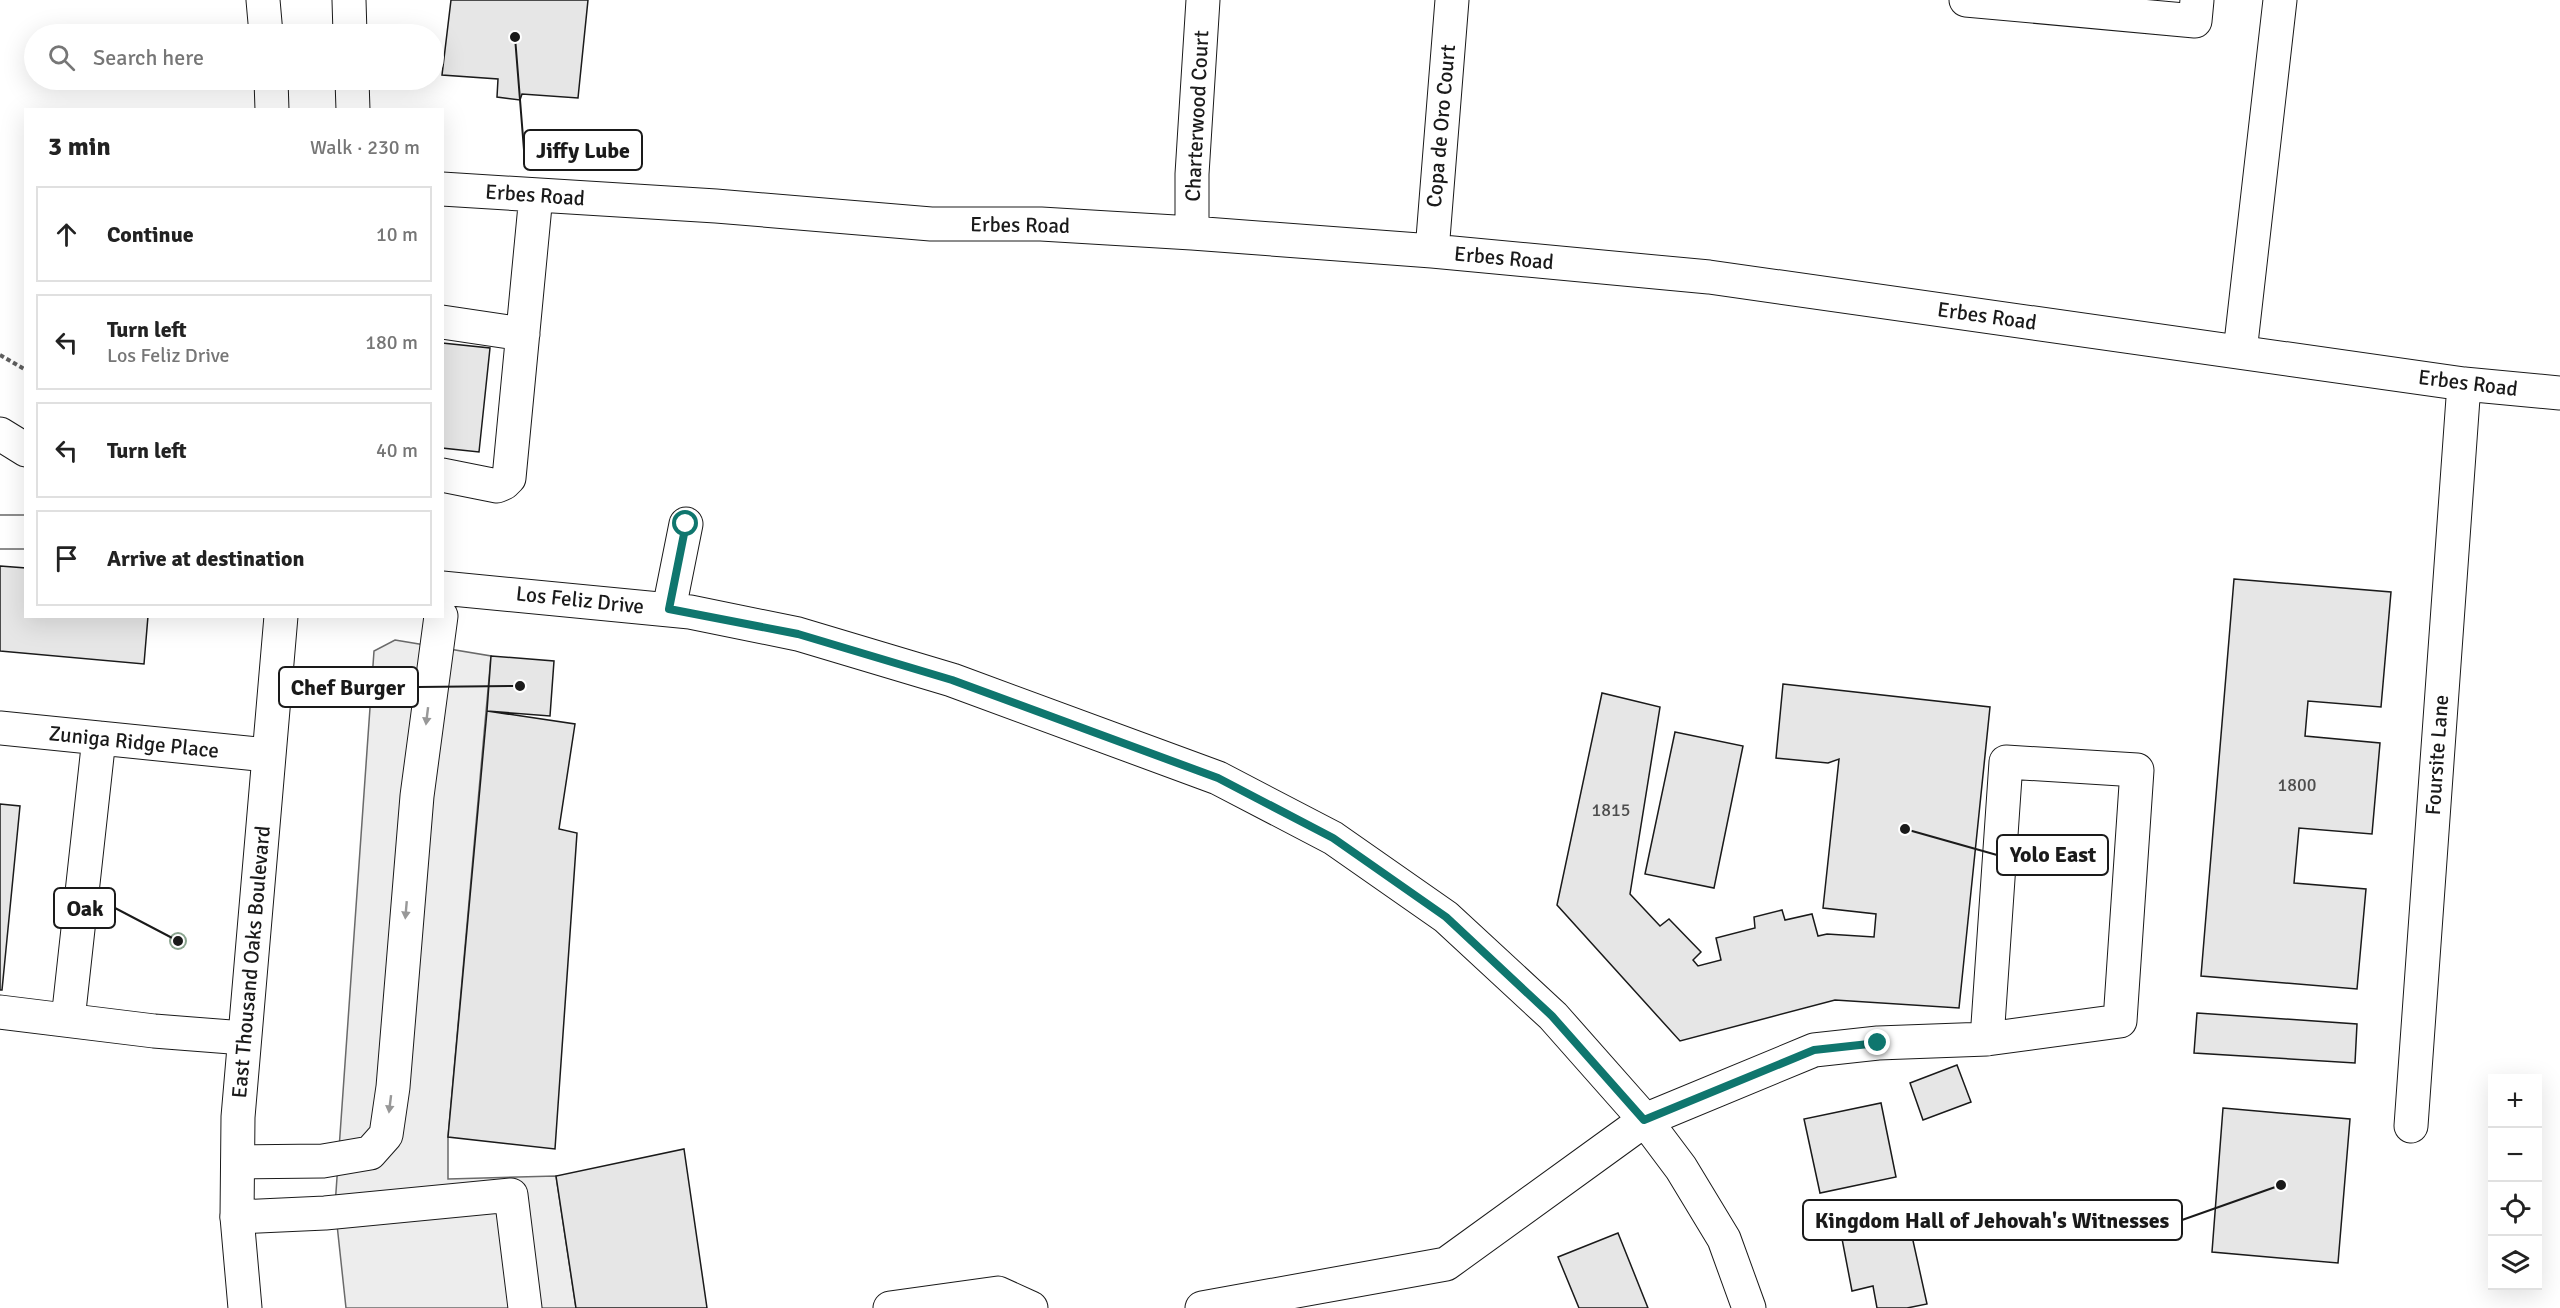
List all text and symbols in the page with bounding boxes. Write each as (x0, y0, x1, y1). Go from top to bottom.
search box (24, 24, 444, 90)
street label: Charterwood Court (1180, 30, 1214, 202)
icon: search (45, 41, 78, 74)
text: Search here (93, 44, 204, 71)
street label: Copa de Oro Court (1421, 44, 1461, 208)
callout: Jiffy Lube (524, 130, 642, 170)
text: 3 min (48, 131, 111, 163)
text: Walk · 230 m (310, 135, 420, 160)
text: Jiffy Lube (536, 137, 630, 164)
street label: Erbes Road (484, 179, 586, 211)
street label: Erbes Road (970, 211, 1070, 239)
icon: ahead (50, 218, 83, 251)
text: Continue (107, 221, 194, 248)
text: 10 m (376, 222, 418, 247)
street label: Erbes Road (1453, 241, 1555, 275)
street label: Erbes Road (1936, 296, 2038, 336)
text: Turn left (107, 316, 187, 343)
icon: left (50, 326, 83, 359)
text: 180 m (365, 330, 418, 355)
text: Los Feliz Drive (107, 343, 230, 368)
street label: Erbes Road (2417, 364, 2519, 402)
icon: left (50, 434, 83, 467)
text: Turn left (107, 437, 187, 464)
text: 40 m (376, 438, 418, 463)
route start (672, 510, 698, 536)
icon: arrive (50, 542, 83, 575)
text: Arrive at destination (107, 545, 304, 572)
street label: Los Feliz Drive (515, 580, 645, 620)
callout: Chef Burger (279, 667, 418, 707)
text: Chef Burger (291, 674, 406, 701)
street label: Foursite Lane (2420, 694, 2454, 816)
one-way arrow (422, 707, 432, 726)
street label: Zuniga Ridge Place (48, 720, 220, 764)
house number: 1800 (2278, 774, 2316, 796)
house number: 1815 (1592, 799, 1630, 821)
street label: East Thousand Oaks Boulevard (226, 825, 276, 1099)
callout: Yolo East (1997, 835, 2108, 875)
text: Yolo East (2009, 841, 2096, 868)
callout: Oak (54, 888, 115, 928)
text: Oak (66, 895, 104, 922)
one-way arrow (401, 900, 411, 919)
route end (1864, 1029, 1890, 1055)
map controls (2488, 1074, 2542, 1290)
button: + (2488, 1074, 2542, 1128)
one-way arrow (386, 1095, 395, 1114)
button: − (2488, 1128, 2542, 1182)
button: locate (2488, 1182, 2542, 1236)
callout: Kingdom Hall of Jehovah's Witnesses (1803, 1200, 2182, 1240)
text: Kingdom Hall of Jehovah's Witnesses (1815, 1207, 2170, 1234)
button: layers (2488, 1236, 2542, 1290)

